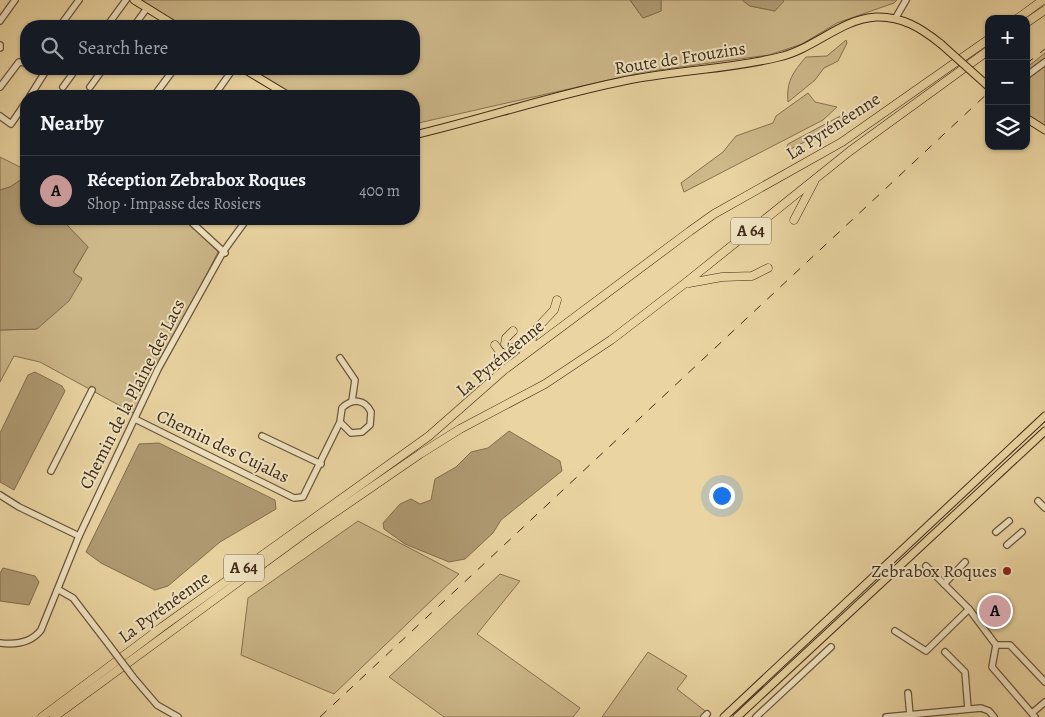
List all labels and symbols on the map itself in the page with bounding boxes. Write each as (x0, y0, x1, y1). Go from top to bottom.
street label: Route de Frouzins (613, 36, 747, 80)
street label: La Pyrénéenne (781, 87, 885, 165)
road number: A 64 (731, 218, 771, 245)
street label: Chemin de la Plaine des Lacs (74, 295, 190, 493)
street label: La Pyrénéenne (451, 314, 549, 402)
street label: Chemin des Cujalas (153, 403, 293, 489)
your location (709, 483, 735, 509)
road number: A 64 (224, 554, 264, 582)
place label: Zebrabox Roques (871, 559, 997, 583)
marker: Zebrabox Roques (1001, 565, 1013, 577)
street label: La Pyrénéenne (113, 566, 215, 648)
pin: A (979, 592, 1011, 630)

